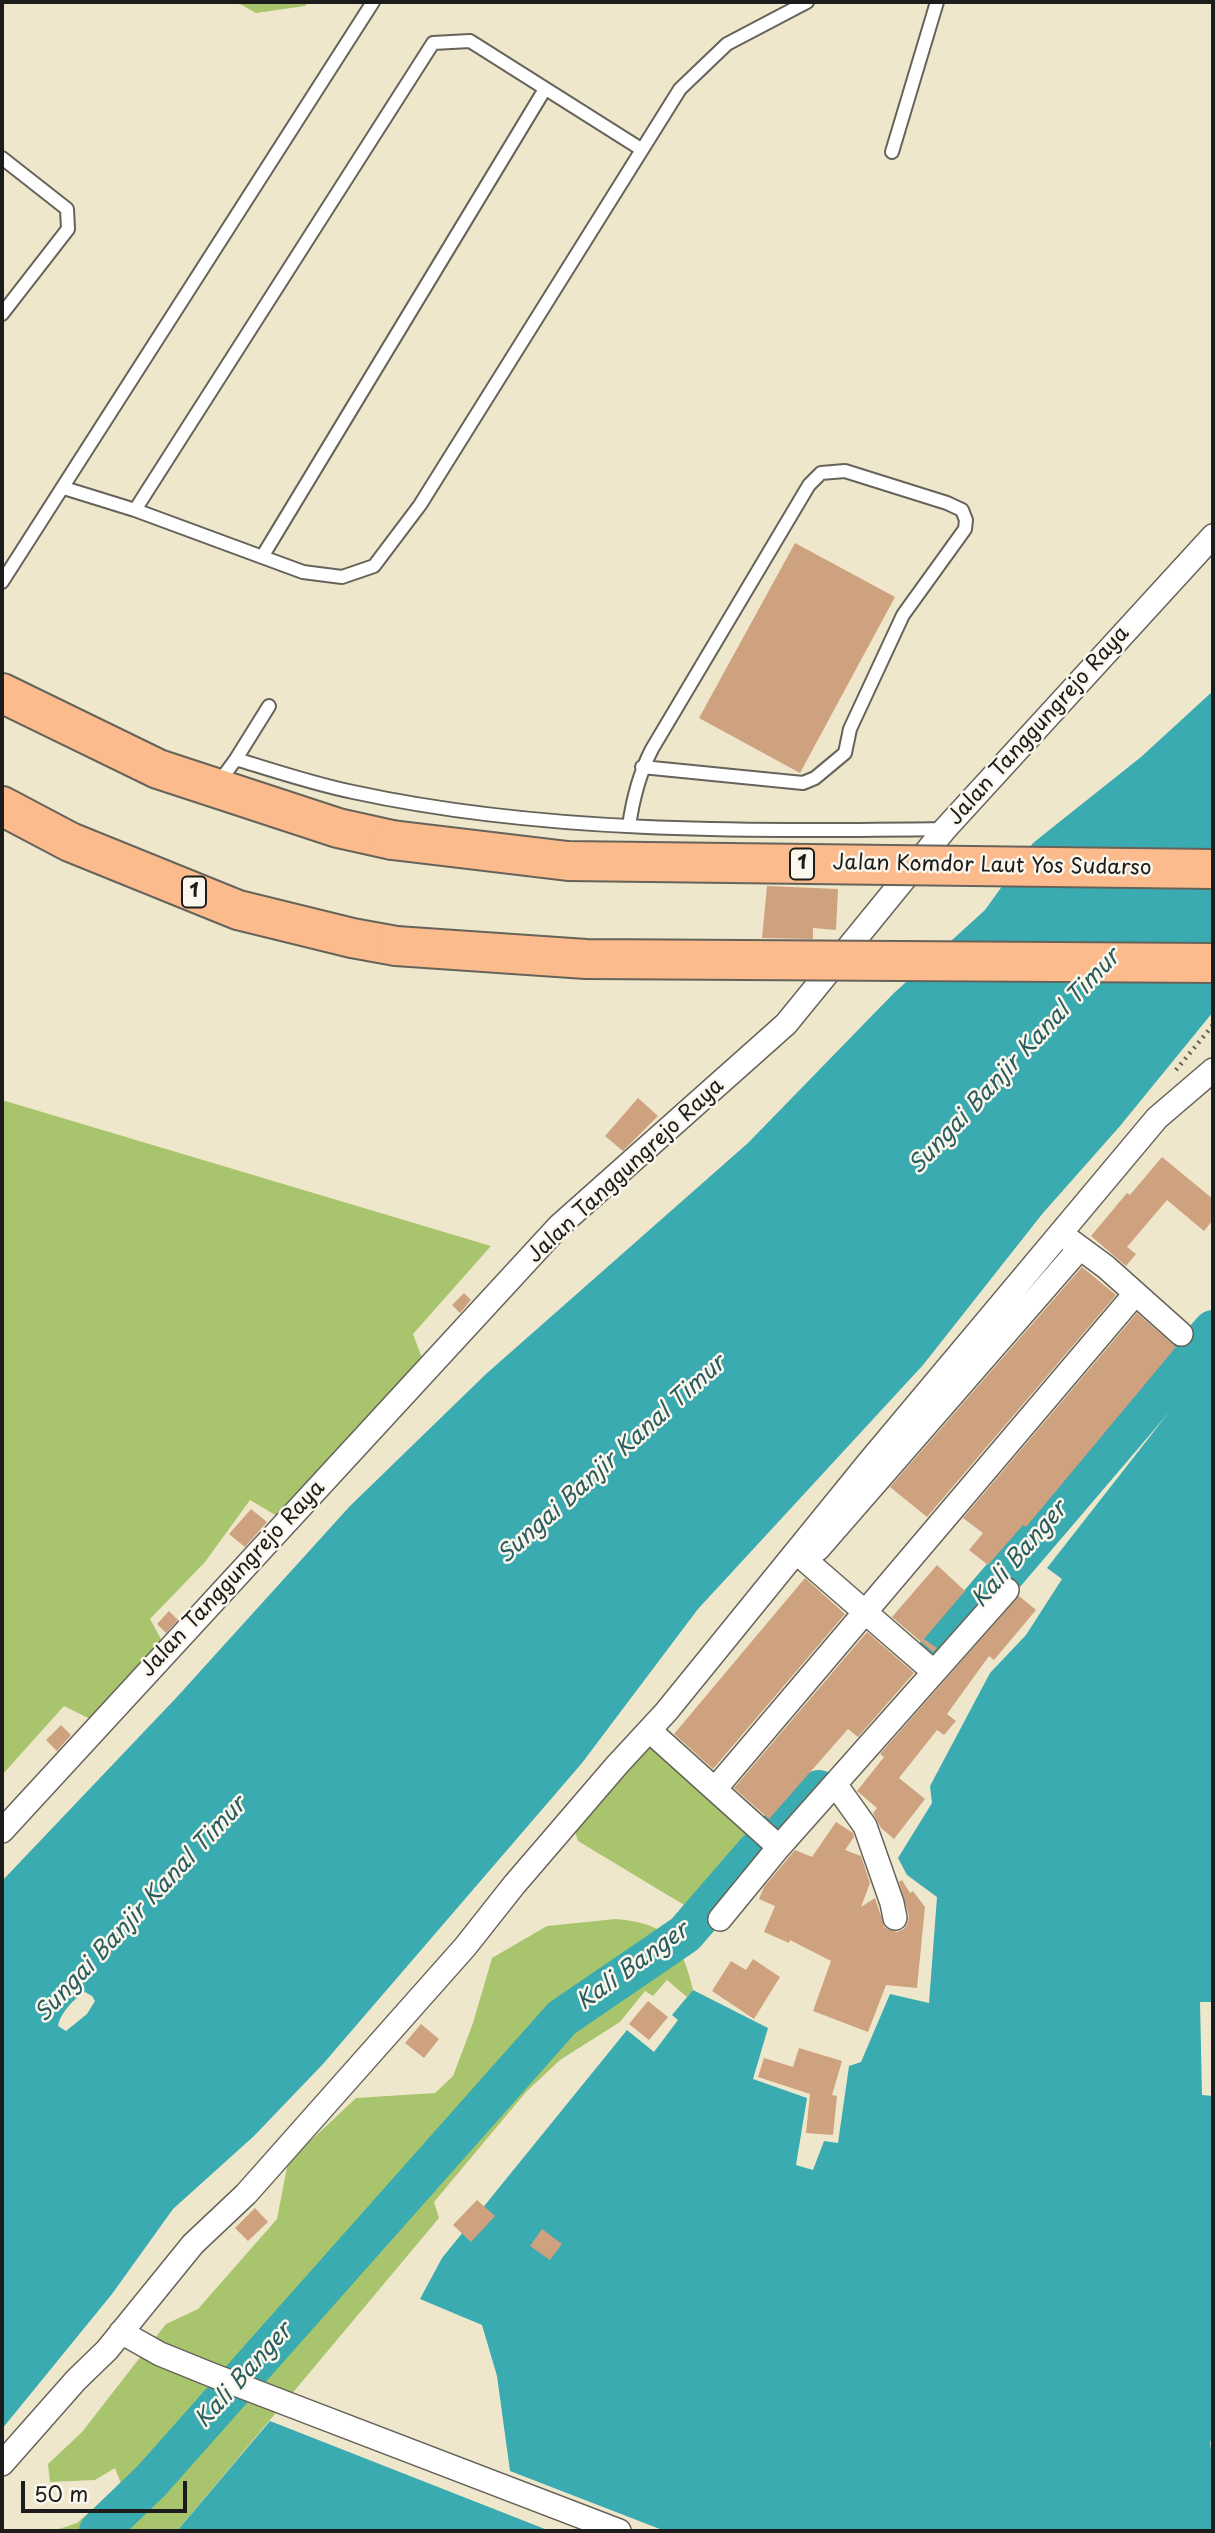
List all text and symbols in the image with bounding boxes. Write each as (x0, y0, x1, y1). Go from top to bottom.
street label: Jalan Tanggungrejo Raya (943, 621, 1135, 831)
road number: 1 (790, 848, 814, 880)
street label: Jalan Komdor Laut Yos Sudarso (832, 851, 1152, 881)
road number: 1 (182, 876, 206, 908)
water label: Sungai Banjir Kanal Timur (904, 944, 1126, 1180)
street label: Jalan Tanggungrejo Raya (523, 1073, 729, 1269)
water label: Sungai Banjir Kanal Timur (492, 1350, 732, 1570)
street label: Jalan Tanggungrejo Raya (135, 1476, 331, 1682)
water label: Kali Banger (967, 1496, 1073, 1614)
water label: Sungai Banjir Kanal Timur (30, 1792, 252, 2028)
water label: Kali Banger (572, 1917, 694, 2017)
water label: Kali Banger (190, 2318, 298, 2434)
scale bar (24, 2466, 191, 2510)
text: 50 m (34, 2477, 88, 2509)

